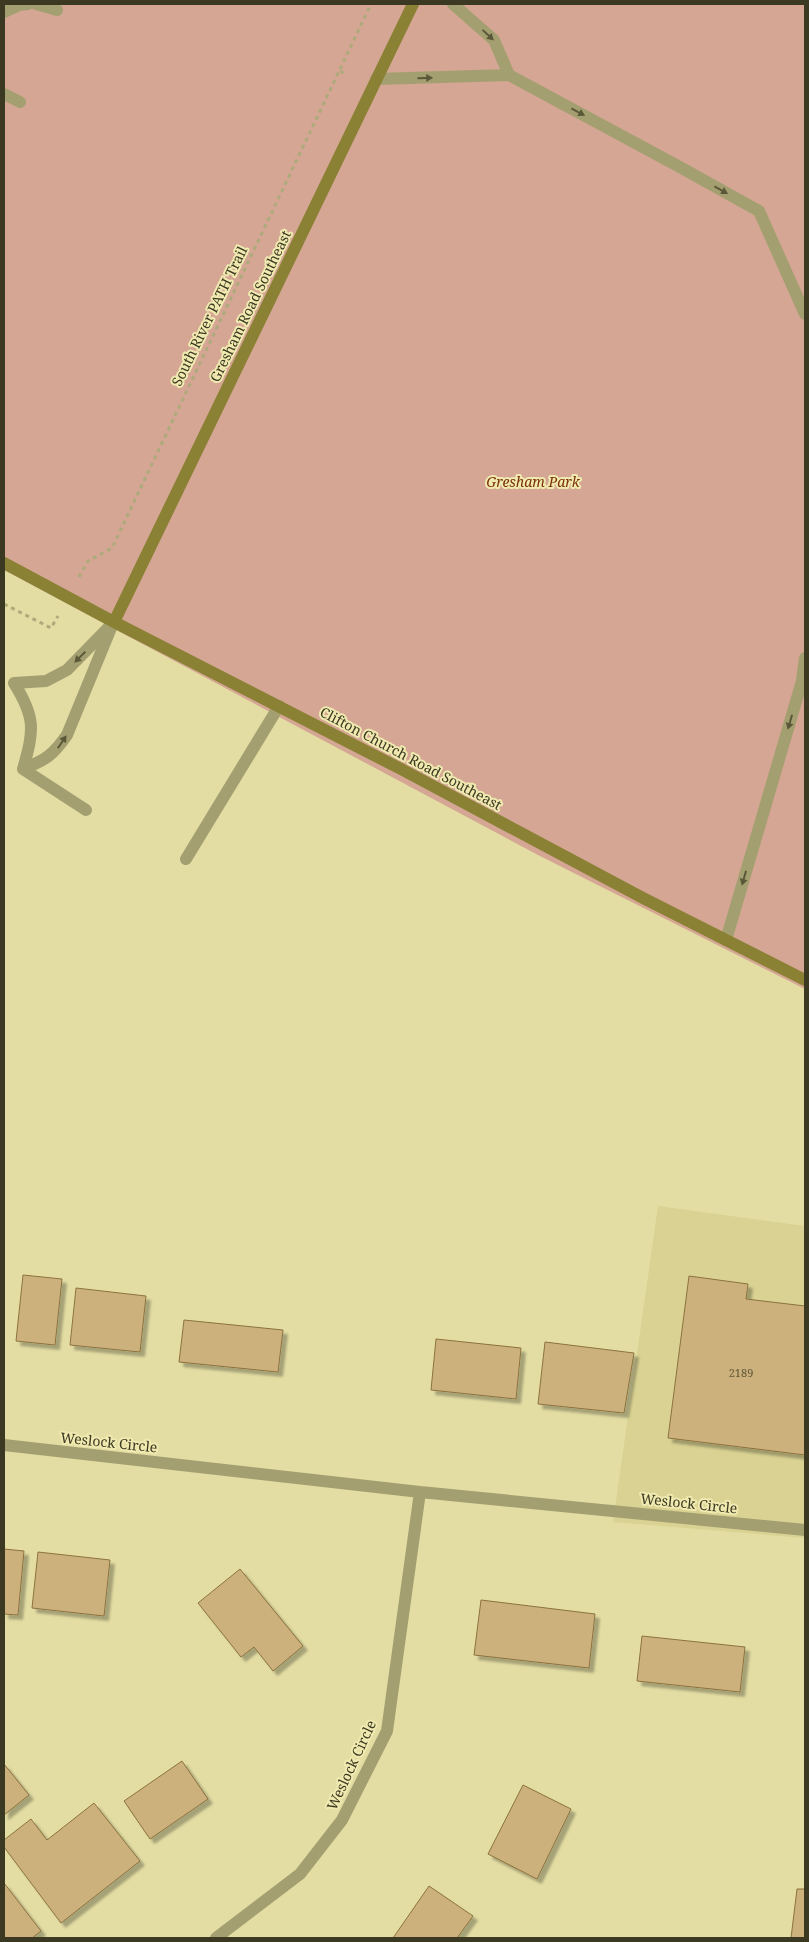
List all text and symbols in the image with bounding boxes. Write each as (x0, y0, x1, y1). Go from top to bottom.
one-way arrow (481, 29, 493, 41)
one-way arrow (417, 73, 433, 81)
one-way arrow (571, 108, 585, 116)
one-way arrow (714, 185, 727, 194)
street label: Gresham Road Southeast (205, 227, 295, 385)
street label: South River PATH Trail (167, 242, 251, 389)
park label: Gresham Park (486, 472, 581, 491)
one-way arrow (74, 651, 86, 663)
street label: Clifton Church Road Southeast (317, 702, 505, 814)
one-way arrow (786, 715, 794, 730)
one-way arrow (58, 735, 67, 749)
one-way arrow (740, 870, 748, 885)
house number: 2189 (729, 1365, 753, 1380)
street label: Weslock Circle (60, 1427, 158, 1457)
street label: Weslock Circle (640, 1488, 738, 1518)
street label: Weslock Circle (322, 1717, 380, 1813)

